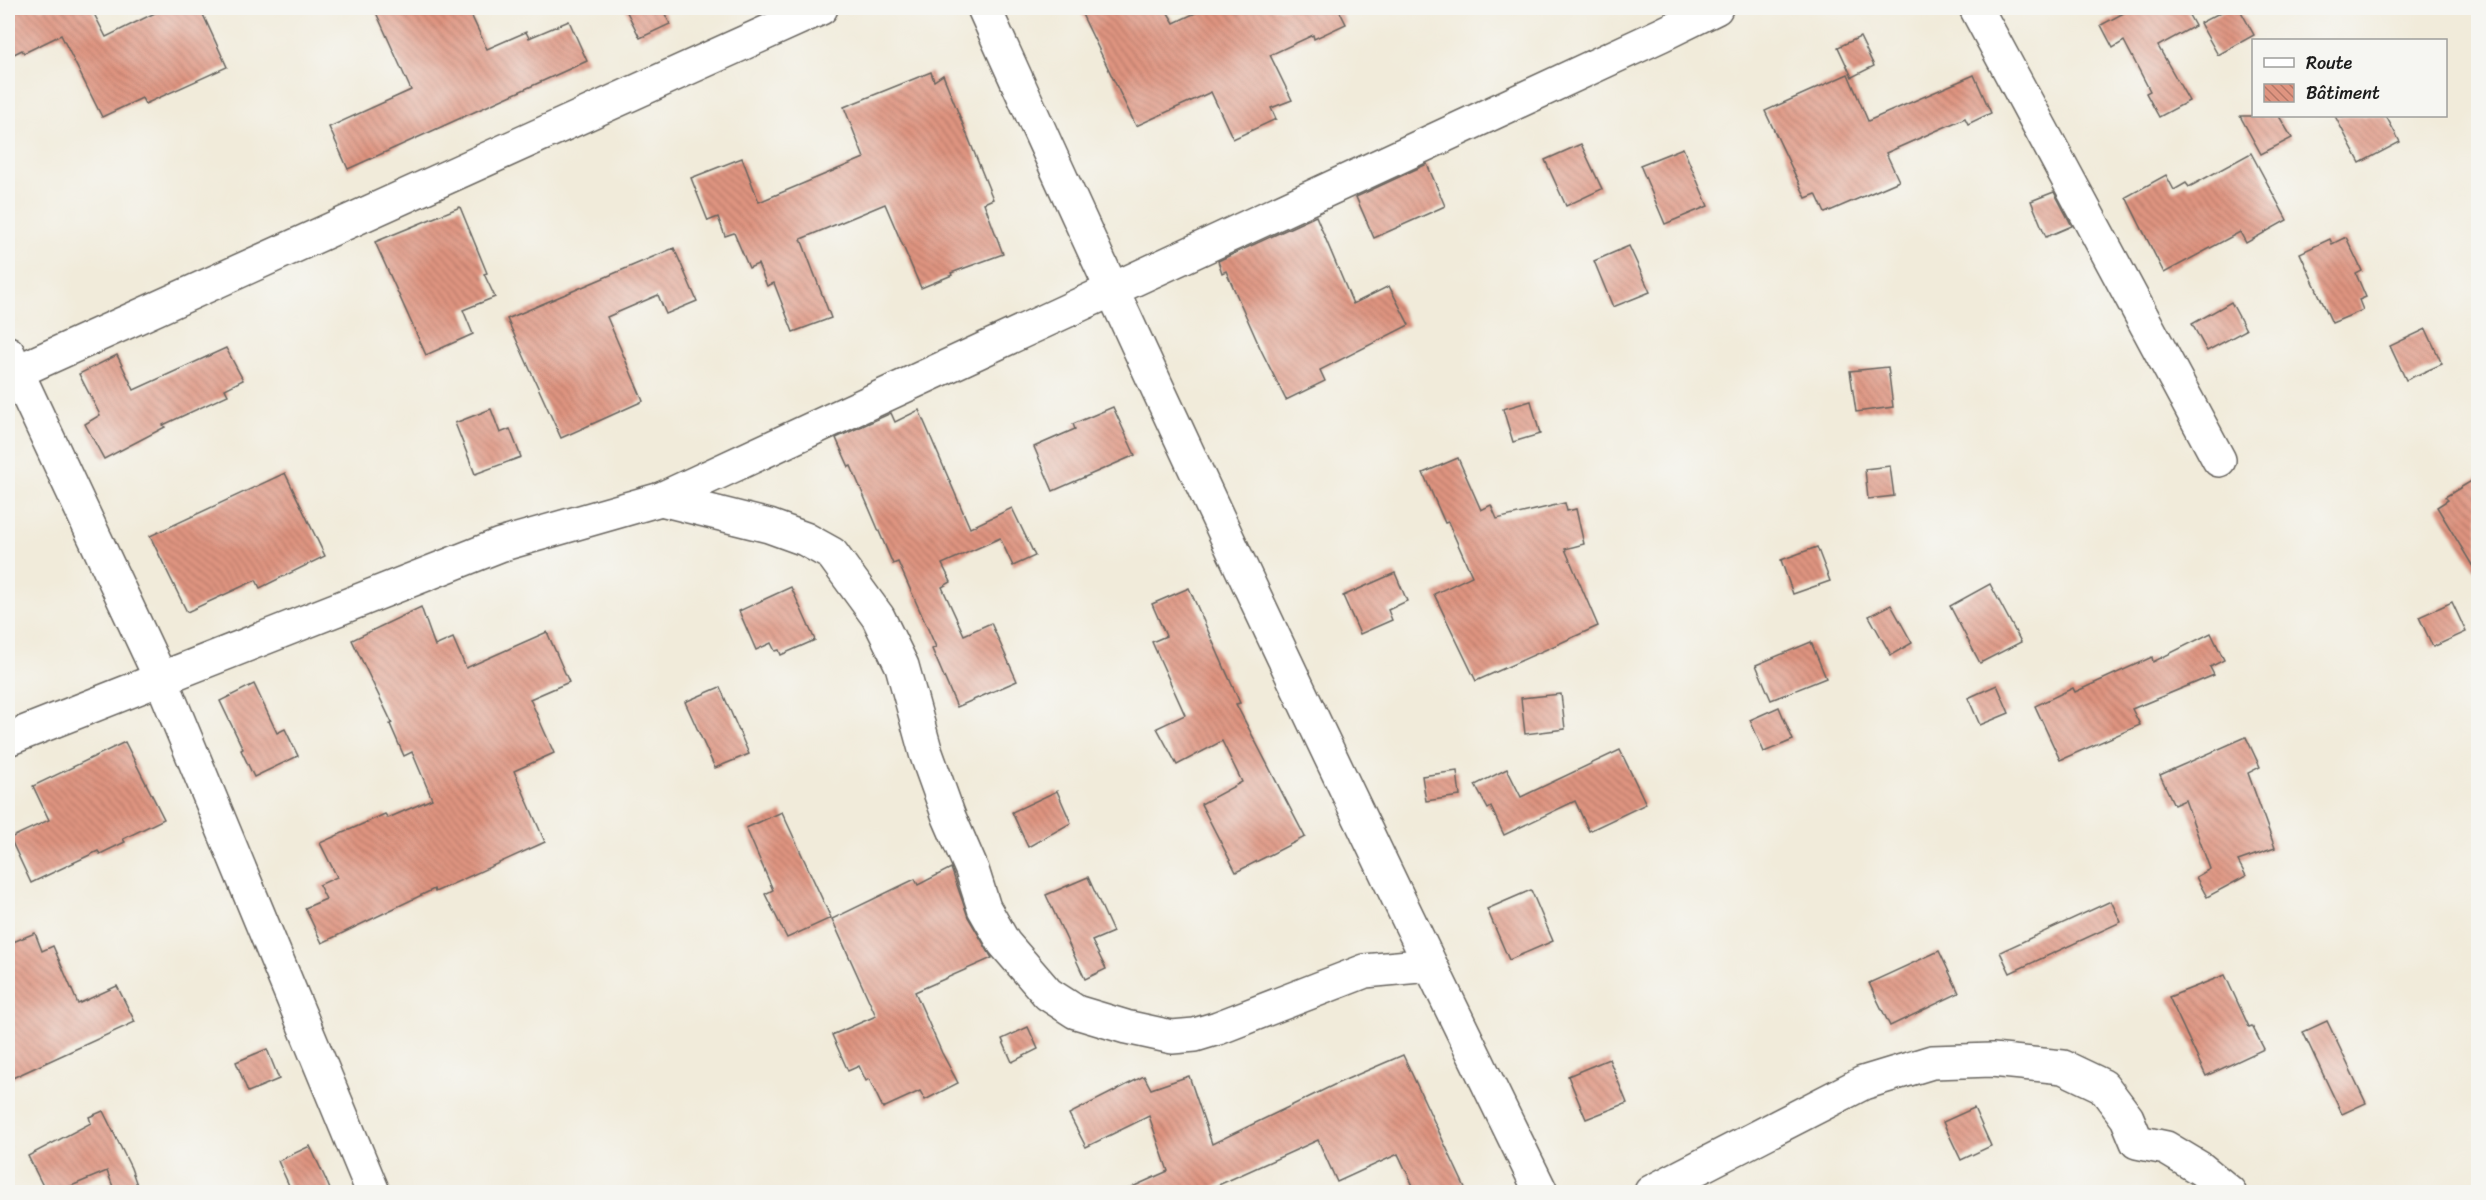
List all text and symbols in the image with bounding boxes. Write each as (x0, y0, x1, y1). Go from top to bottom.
legend (2252, 39, 2447, 117)
text: Route (2306, 47, 2353, 79)
text: Bâtiment (2306, 77, 2380, 109)

